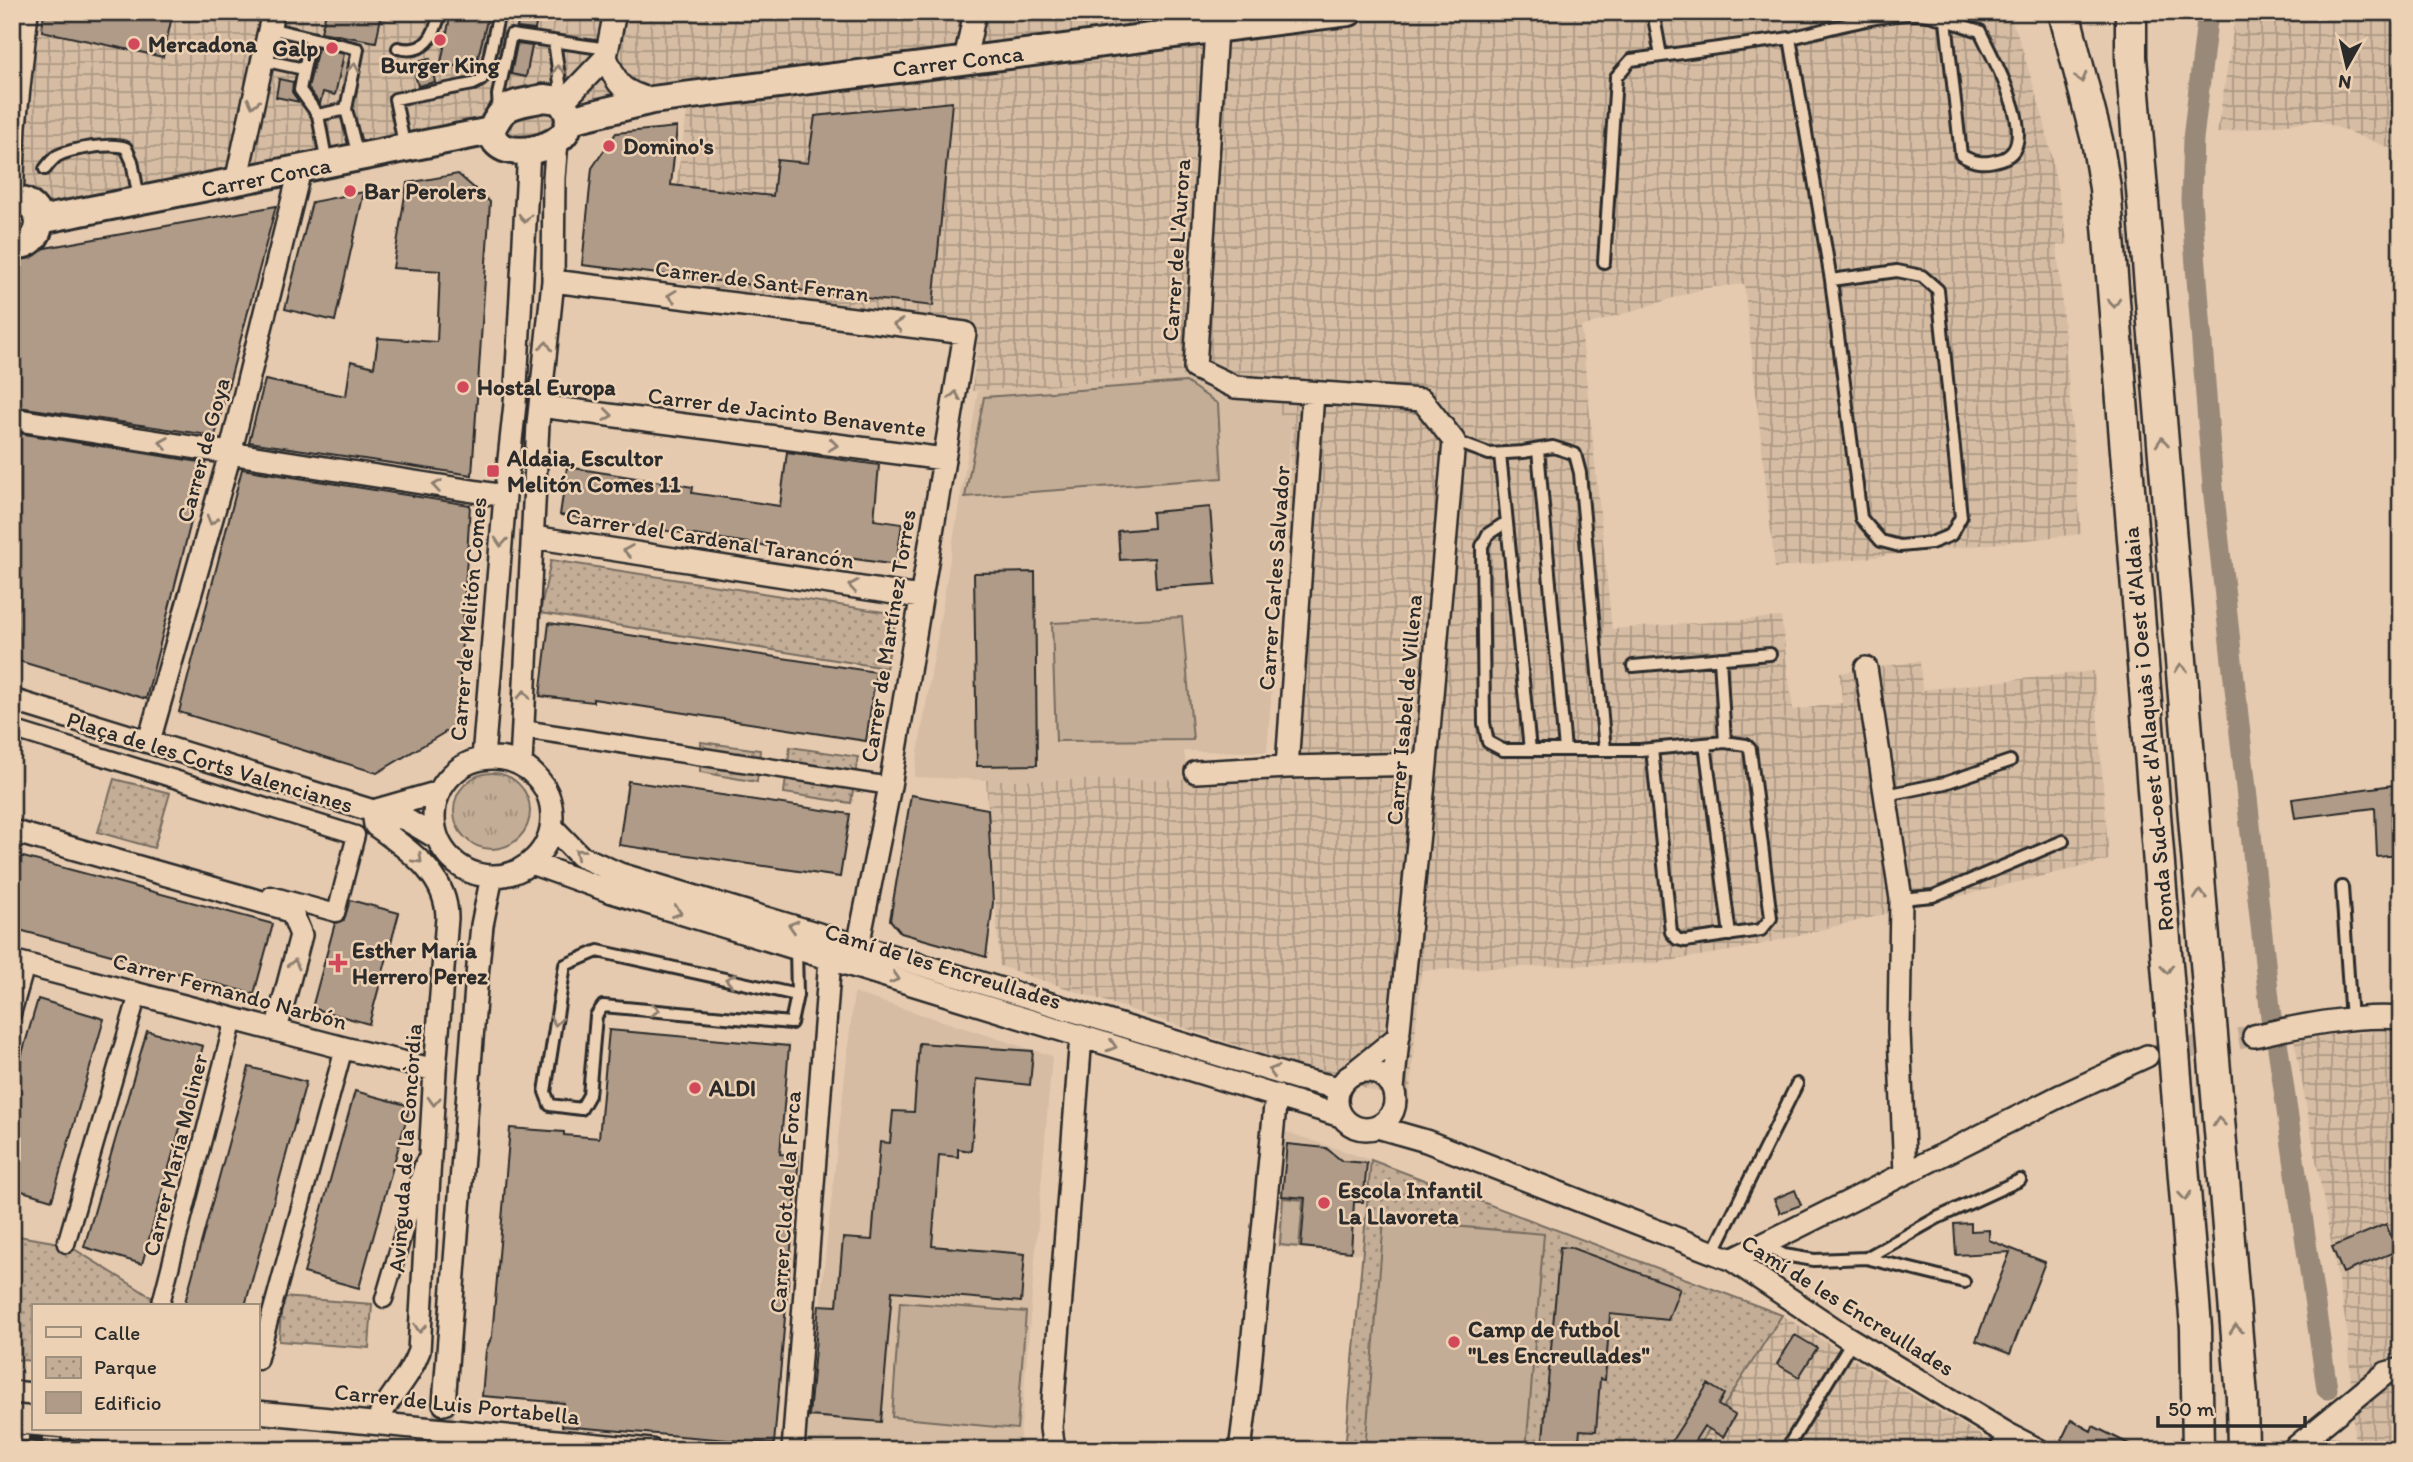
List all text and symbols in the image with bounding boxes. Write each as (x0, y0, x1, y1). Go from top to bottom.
place label: Mercadona (148, 30, 258, 58)
marker: Burger King (432, 32, 448, 48)
north arrow (2312, 32, 2382, 102)
place label: Galp (272, 34, 318, 62)
marker: Mercadona (126, 36, 142, 52)
street label: Carrer Conca (891, 39, 1025, 83)
marker: Galp (324, 40, 340, 56)
place label: Burger King (381, 51, 501, 79)
one-way arrow (346, 62, 361, 74)
one-way arrow (551, 65, 566, 76)
text: N (2337, 70, 2353, 95)
one-way arrow (2073, 72, 2087, 84)
one-way arrow (247, 97, 261, 109)
place label: Domino's (623, 132, 714, 160)
marker: Domino's (601, 138, 617, 154)
street label: Carrer Conca (199, 151, 333, 203)
street label: Carrer de L'Aurora (1156, 158, 1196, 342)
place label: Bar Perolers (364, 177, 486, 205)
marker: Bar Perolers (342, 183, 358, 199)
one-way arrow (518, 213, 533, 224)
street label: Carrer de Sant Ferran (653, 254, 871, 308)
one-way arrow (666, 289, 678, 304)
one-way arrow (2106, 298, 2121, 309)
one-way arrow (892, 317, 904, 332)
one-way arrow (539, 340, 554, 352)
place label: Hostal Europa (477, 373, 616, 401)
street label: Carrer de Goya (170, 375, 236, 525)
marker: Hostal Europa (455, 379, 471, 395)
street label: Carrer de Jacinto Benavente (646, 381, 928, 443)
one-way arrow (947, 390, 962, 402)
one-way arrow (602, 408, 614, 423)
one-way arrow (158, 436, 170, 451)
one-way arrow (2155, 436, 2170, 447)
one-way arrow (828, 437, 839, 452)
place label: Aldaia, Escultor Melitón Comes 11 (506, 444, 681, 498)
marker: Aldaia, Escultor Melitón Comes 11 (485, 463, 501, 479)
street label: Carrer Carles Salvador (1252, 465, 1296, 691)
one-way arrow (431, 479, 443, 494)
street label: Carrer de Melitón Comes (443, 496, 493, 742)
street label: Carrer del Cardenal Tarancón (564, 501, 856, 575)
street label: Carrer de Martínez Torres (854, 508, 922, 764)
one-way arrow (205, 513, 220, 525)
street label: Ronda Sud-oest d'Alaquàs i Oest d'Aldaia (2116, 526, 2180, 932)
one-way arrow (494, 537, 509, 548)
one-way arrow (622, 544, 634, 559)
one-way arrow (847, 579, 859, 594)
street label: Carrer Isabel de Villena (1380, 593, 1428, 827)
one-way arrow (2174, 662, 2189, 673)
one-way arrow (517, 690, 532, 701)
street label: Plaça de les Corts Valencianes (64, 705, 356, 819)
one-way arrow (574, 848, 587, 861)
one-way arrow (409, 851, 422, 864)
one-way arrow (2193, 889, 2208, 900)
one-way arrow (671, 904, 683, 919)
street label: Camí de les Encreullades (821, 917, 1065, 1015)
one-way arrow (787, 920, 800, 934)
place label: Esther Maria Herrero Perez (352, 936, 488, 990)
street label: Carrer Fernando Narbón (110, 946, 350, 1036)
marker: Esther Maria Herrero Perez (330, 955, 346, 971)
one-way arrow (286, 959, 300, 971)
one-way arrow (2159, 964, 2174, 975)
one-way arrow (888, 970, 901, 984)
one-way arrow (724, 974, 736, 988)
one-way arrow (650, 1002, 661, 1017)
one-way arrow (549, 1015, 564, 1027)
street label: Avinguda de la Concòrdia (382, 1023, 428, 1273)
one-way arrow (1106, 1037, 1118, 1052)
street label: Carrer María Moliner (136, 1051, 214, 1259)
one-way arrow (1267, 1065, 1279, 1080)
place label: ALDI (708, 1074, 756, 1102)
marker: ALDI (687, 1080, 703, 1096)
street label: Carrer Clot de la Forca (763, 1090, 807, 1314)
one-way arrow (426, 1096, 441, 1107)
one-way arrow (2212, 1116, 2227, 1127)
place label: Escola Infantil La Llavoreta (1338, 1176, 1483, 1230)
one-way arrow (2177, 1191, 2192, 1202)
marker: Escola Infantil La Llavoreta (1316, 1195, 1332, 1211)
street label: Camí de les Encreullades (1736, 1228, 1960, 1382)
legend (32, 1304, 259, 1430)
place label: Camp de futbol "Les Encreullades" (1468, 1315, 1650, 1369)
text: Calle (94, 1320, 140, 1345)
one-way arrow (413, 1323, 428, 1334)
one-way arrow (2229, 1324, 2244, 1335)
marker: Camp de futbol "Les Encreullades" (1446, 1334, 1462, 1350)
text: Parque (94, 1354, 157, 1379)
street label: Carrer de Luis Portabella (333, 1377, 581, 1431)
scale bar (2158, 1385, 2304, 1429)
text: Edificio (94, 1390, 162, 1415)
text: 50 m (2168, 1396, 2215, 1421)

